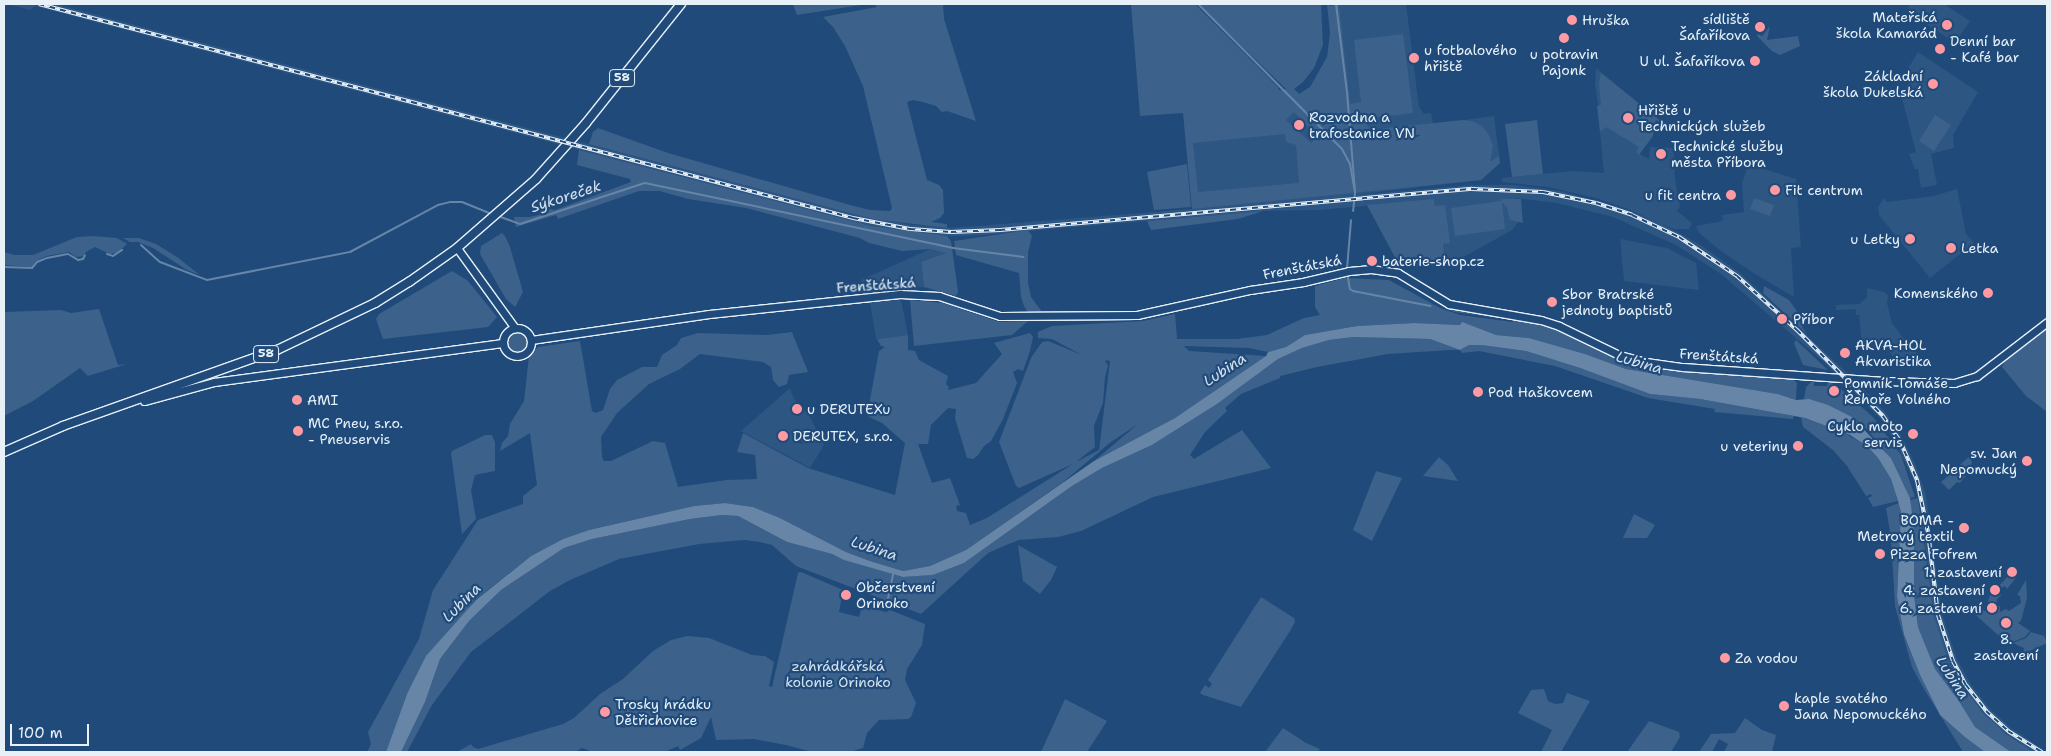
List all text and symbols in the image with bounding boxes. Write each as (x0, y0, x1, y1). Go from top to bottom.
place label: Mateřská škola Kamarád (1836, 9, 1937, 41)
place label: sídliště Šafaříkova (1679, 11, 1750, 44)
place label: Hruška (1582, 12, 1629, 28)
marker: Hruška (1566, 14, 1578, 26)
marker: Mateřská škola Kamarád (1941, 19, 1953, 31)
marker: sídliště Šafaříkova (1754, 21, 1766, 33)
marker: u potravin Pajonk (1558, 32, 1570, 44)
place label: Denní bar - Kafé bar (1950, 33, 2019, 65)
place label: u fotbalového hřiště (1424, 42, 1517, 74)
marker: Denní bar - Kafé bar (1934, 43, 1946, 55)
place label: u potravin Pajonk (1530, 46, 1598, 78)
marker: u fotbalového hřiště (1408, 52, 1420, 64)
place label: U ul. Šafaříkova (1639, 53, 1745, 69)
marker: U ul. Šafaříkova (1749, 55, 1761, 67)
road number: 58 (608, 68, 636, 88)
place label: Základní škola Dukelská (1823, 68, 1923, 100)
marker: Základní škola Dukelská (1927, 78, 1939, 90)
place label: Hřiště u Technických služeb (1638, 102, 1766, 134)
place label: Rozvodna a trafostanice VN (1309, 109, 1415, 142)
marker: Hřiště u Technických služeb (1622, 112, 1634, 124)
marker: Rozvodna a trafostanice VN (1293, 119, 1305, 131)
place label: Technické služby města Příbora (1671, 138, 1783, 170)
marker: Technické služby města Příbora (1655, 148, 1667, 160)
water label: Sýkoreček (528, 177, 604, 217)
place label: Fit centrum (1785, 182, 1863, 198)
marker: Fit centrum (1769, 184, 1781, 196)
place label: u fit centra (1645, 187, 1721, 203)
marker: u fit centra (1725, 189, 1737, 201)
place label: u Letky (1850, 231, 1900, 247)
marker: u Letky (1904, 233, 1916, 245)
place label: Letka (1961, 240, 1998, 256)
marker: Letka (1945, 242, 1957, 254)
street label: Frenštátská (1261, 251, 1343, 283)
place label: baterie-shop.cz (1382, 253, 1485, 269)
marker: baterie-shop.cz (1366, 255, 1378, 267)
street label: Frenštátská (836, 274, 916, 296)
place label: Komenského (1894, 285, 1978, 301)
place label: Sbor Bratrské jednoty baptistů (1562, 286, 1673, 318)
marker: Komenského (1982, 287, 1994, 299)
marker: Sbor Bratrské jednoty baptistů (1546, 296, 1558, 308)
place label: Příbor (1793, 311, 1834, 327)
marker: Příbor (1775, 312, 1789, 326)
place label: AKVA-HOL Akvaristika (1855, 337, 1931, 370)
road number: 58 (252, 344, 280, 364)
street label: Frenštátská (1679, 345, 1759, 367)
marker: AKVA-HOL Akvaristika (1839, 347, 1851, 359)
water label: Lubina (1614, 348, 1664, 378)
water label: Lubina (1200, 349, 1250, 391)
place label: Pomník Tomáše Řehoře Volného (1844, 375, 1951, 408)
place label: Pod Haškovcem (1488, 384, 1593, 400)
marker: Pomník Tomáše Řehoře Volného (1828, 385, 1840, 397)
marker: Pod Haškovcem (1472, 386, 1484, 398)
place label: AMI (307, 392, 338, 408)
marker: AMI (291, 394, 303, 406)
place label: u DERUTEXu (807, 401, 890, 417)
marker: u DERUTEXu (791, 403, 803, 415)
place label: MC Pneu, s.r.o. - Pneuservis (308, 415, 403, 448)
place label: Cyklo moto servis (1827, 418, 1903, 451)
marker: MC Pneu, s.r.o. - Pneuservis (292, 425, 304, 437)
place label: DERUTEX, s.r.o. (793, 428, 893, 444)
marker: Cyklo moto servis (1907, 428, 1919, 440)
marker: DERUTEX, s.r.o. (777, 430, 789, 442)
place label: u veteriny (1720, 438, 1788, 454)
marker: u veteriny (1792, 440, 1804, 452)
place label: sv. Jan Nepomucký (1940, 445, 2017, 478)
marker: sv. Jan Nepomucký (2021, 455, 2033, 467)
place label: BOMA - Metrový textil (1857, 512, 1954, 544)
marker: BOMA - Metrový textil (1958, 522, 1970, 534)
water label: Lubina (849, 533, 899, 565)
place label: Pizza Fofrem (1890, 546, 1977, 562)
marker: Pizza Fofrem (1874, 548, 1886, 560)
place label: 1. zastavení (1924, 564, 2002, 580)
marker: 1. zastavení (2006, 566, 2018, 578)
place label: Občerstvení Orinoko (856, 579, 935, 612)
water label: Lubina (439, 580, 485, 626)
place label: 4. zastavení (1903, 582, 1985, 598)
marker: 4. zastavení (1989, 584, 2001, 596)
marker: Občerstvení Orinoko (840, 589, 852, 601)
place label: 6. zastavení (1900, 600, 1982, 616)
marker: 6. zastavení (1986, 602, 1998, 614)
marker: 8. zastavení (2000, 617, 2012, 629)
place label: 8. zastavení (1974, 631, 2038, 664)
place label: Za vodou (1735, 650, 1798, 666)
marker: Za vodou (1719, 652, 1731, 664)
water label: Lubina (1931, 653, 1973, 703)
park label: zahrádkářská kolonie Orinoko (785, 658, 891, 690)
place label: kaple svatého Jana Nepomuckého (1794, 690, 1927, 722)
place label: Trosky hrádku Dětřichovice (615, 696, 711, 729)
marker: kaple svatého Jana Nepomuckého (1778, 700, 1790, 712)
marker: Trosky hrádku Dětřichovice (599, 706, 611, 718)
scale bar (12, 714, 91, 746)
text: 100 m (18, 723, 63, 743)

